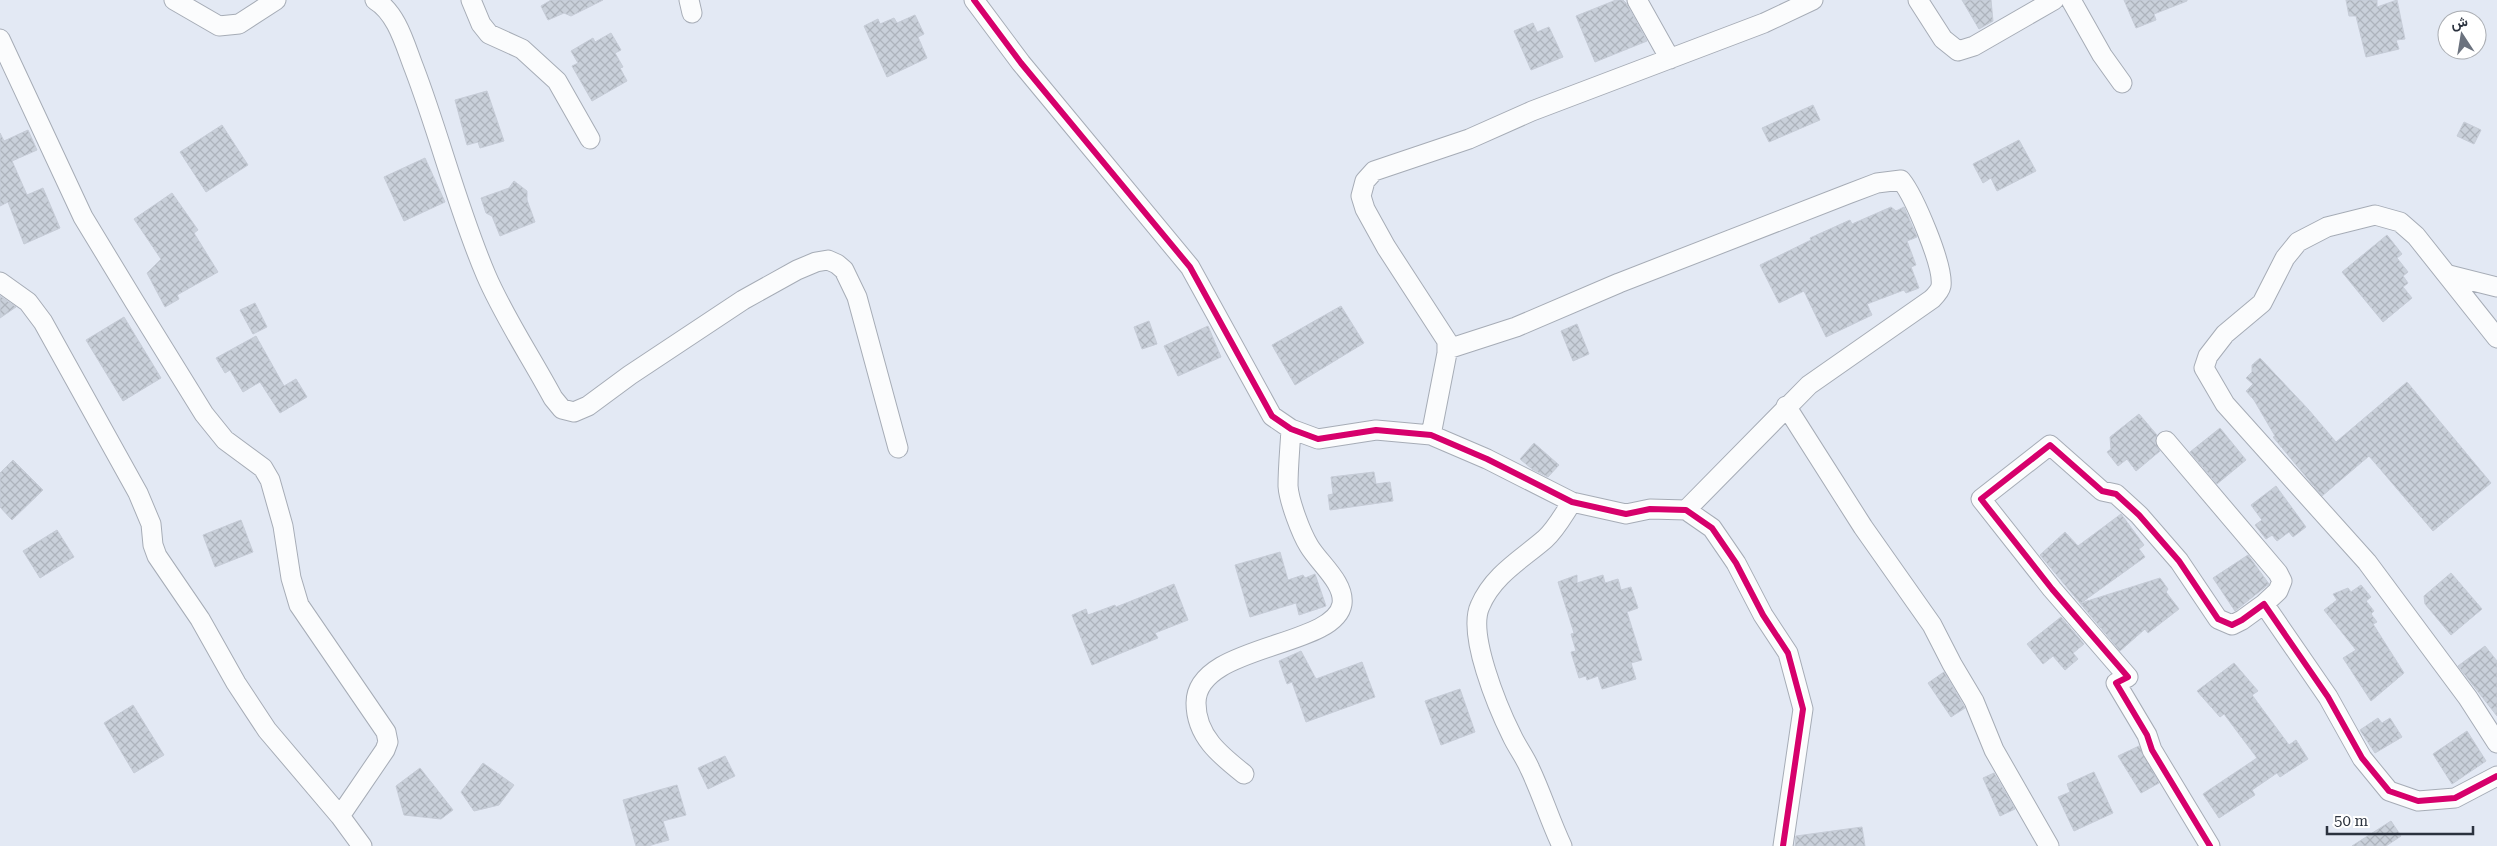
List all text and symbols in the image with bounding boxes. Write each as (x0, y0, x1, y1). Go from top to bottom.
north arrow (2437, 10, 2487, 60)
text: ش (2449, 13, 2470, 33)
scale bar (2327, 804, 2473, 836)
text: 50 m (2334, 812, 2369, 830)

